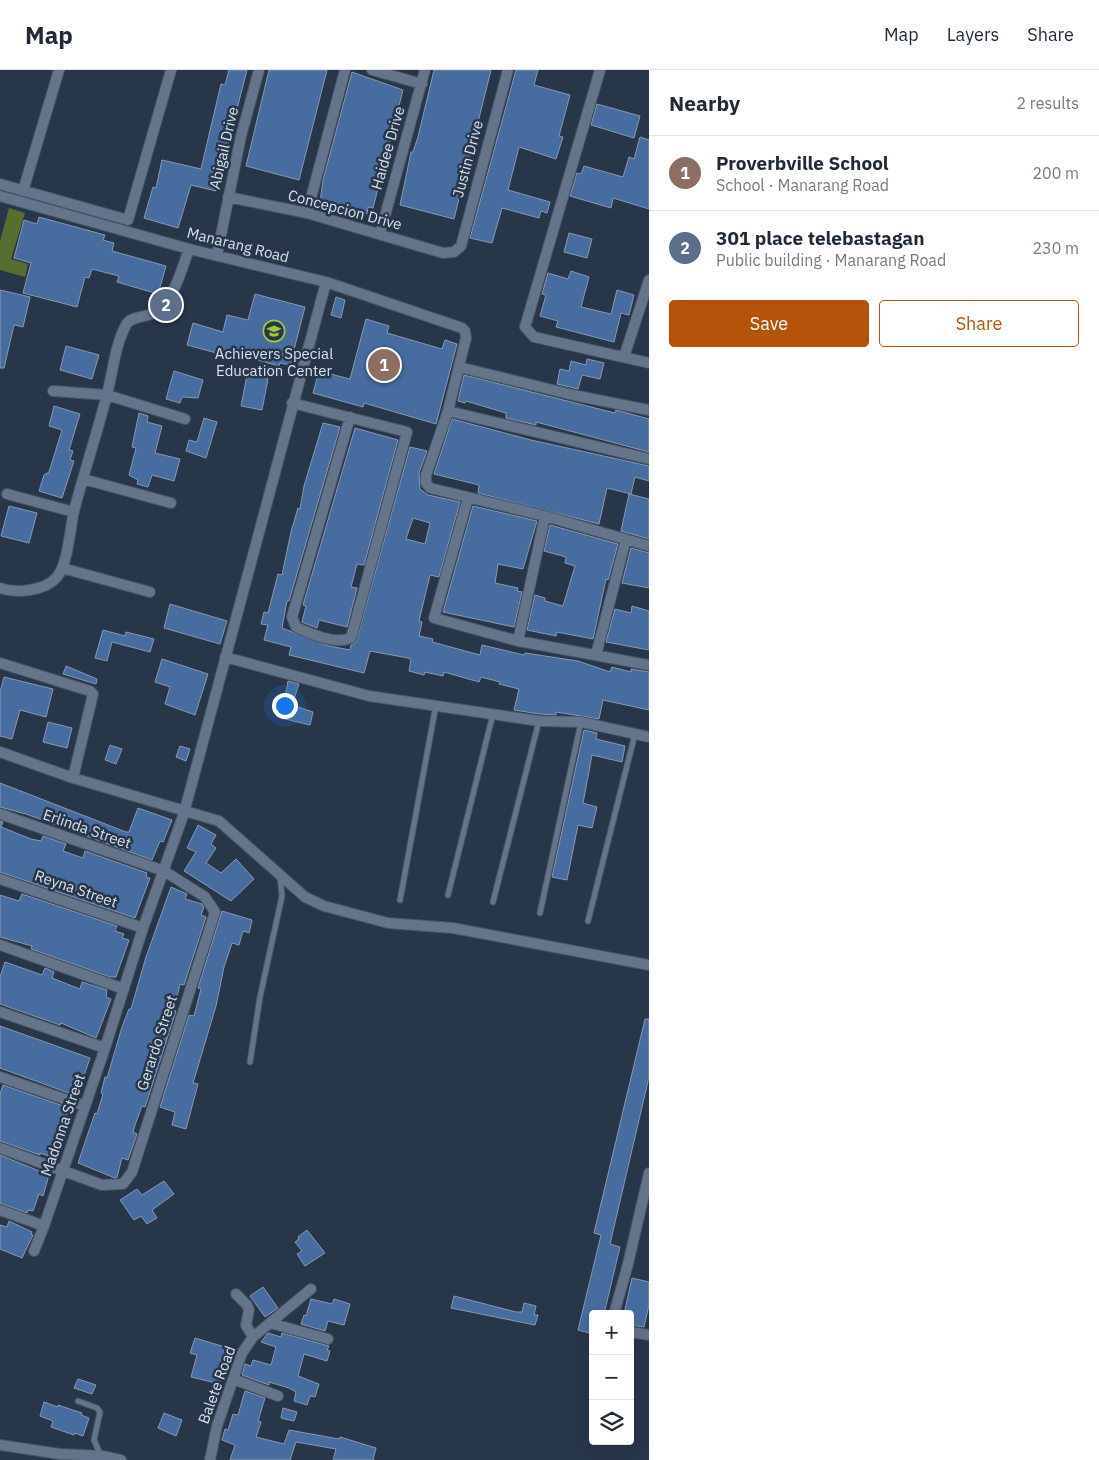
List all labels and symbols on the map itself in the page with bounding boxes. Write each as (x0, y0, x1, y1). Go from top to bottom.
street label: Haidee Drive (367, 104, 408, 192)
street label: Abigail Drive (205, 105, 242, 191)
street label: Justin Drive (448, 118, 487, 200)
street label: Concepcion Drive (286, 185, 404, 234)
street label: Manarang Road (185, 223, 291, 266)
pin: 2 (150, 286, 182, 324)
school or university icon: Achievers Special Education Center (262, 319, 286, 343)
place label: Achievers Special Education Center (215, 344, 333, 380)
pin: 1 (368, 346, 400, 384)
your location (272, 693, 298, 719)
street label: Erlinda Street (41, 805, 134, 852)
street label: Reyna Street (32, 866, 120, 912)
street label: Gerardo Street (132, 993, 181, 1093)
street label: Madonna Street (36, 1071, 89, 1179)
street label: Balete Road (194, 1343, 239, 1426)

